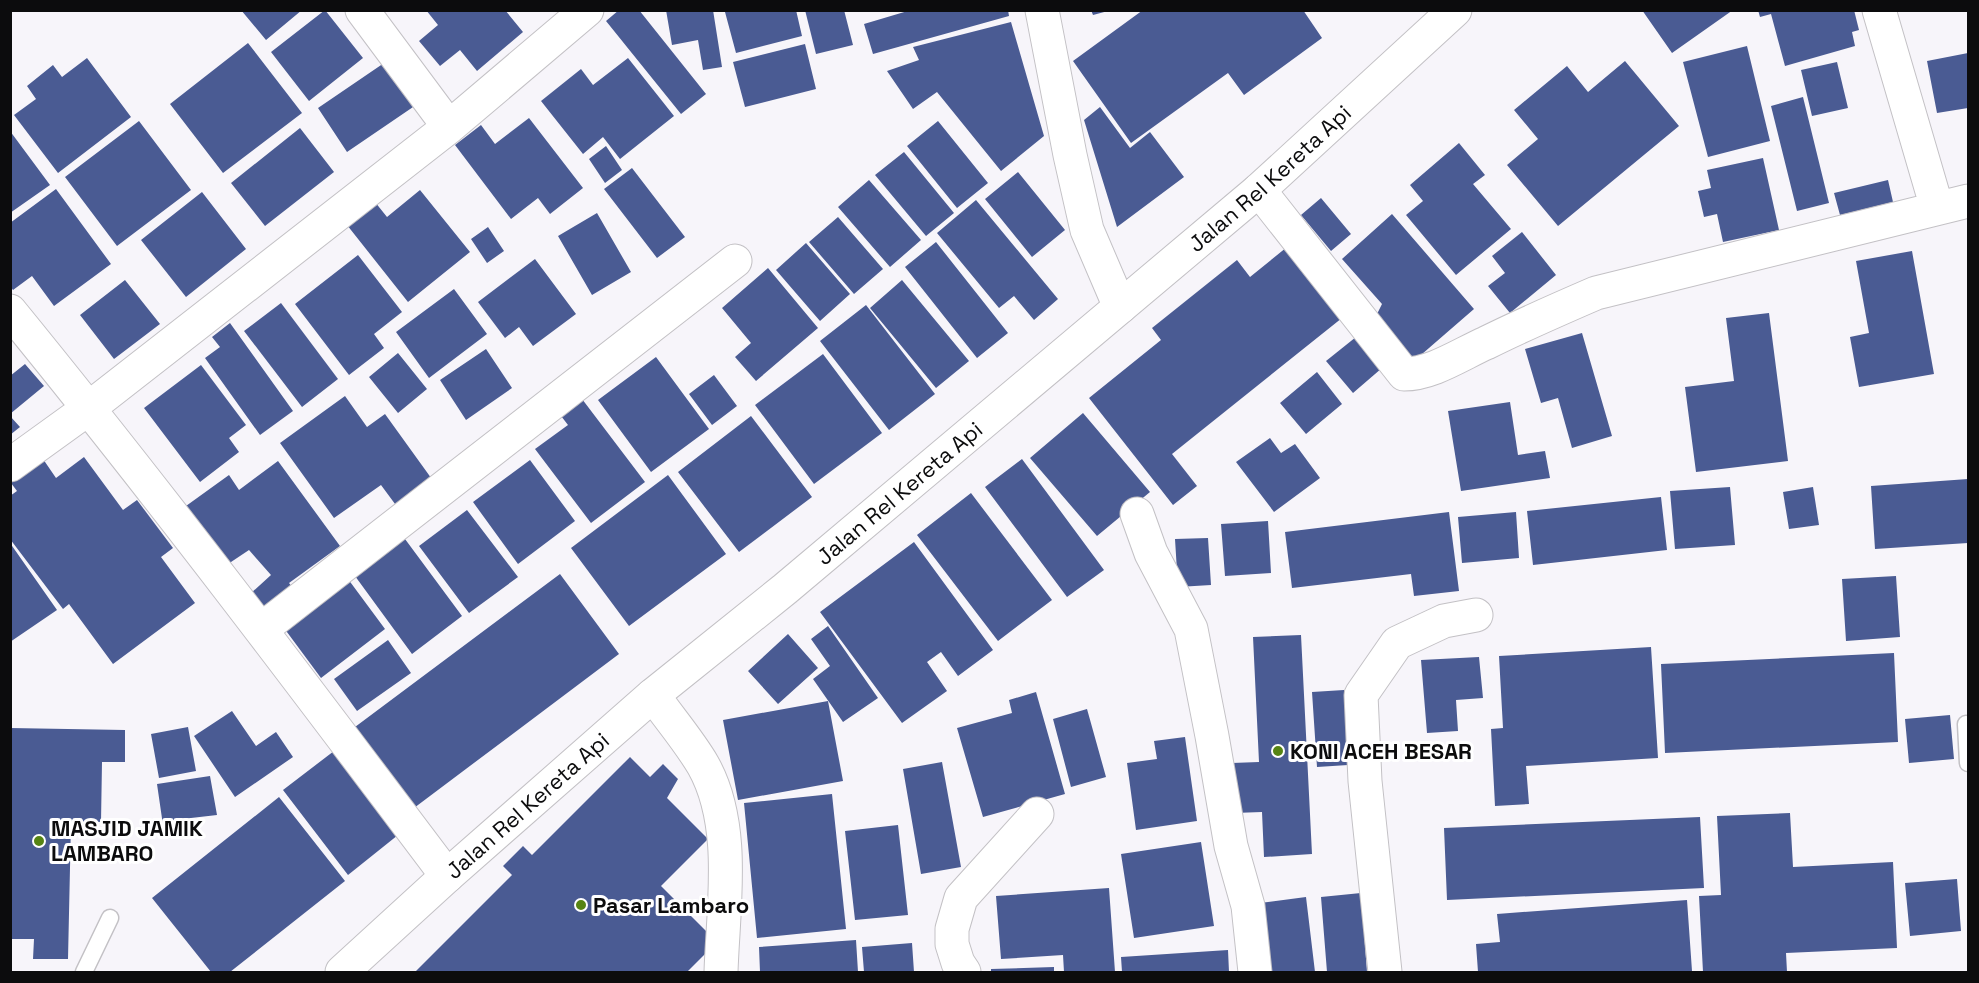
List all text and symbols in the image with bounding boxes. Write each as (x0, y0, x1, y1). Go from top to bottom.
street label: Jalan Rel Kereta Api (1182, 99, 1357, 258)
street label: Jalan Rel Kereta Api (810, 415, 988, 571)
street label: Jalan Rel Kereta Api (440, 726, 615, 885)
place label: KONI ACEH BESAR (1290, 737, 1472, 765)
marker: KONI ACEH BESAR (1271, 744, 1285, 758)
place label: MASJID JAMIK LAMBARO (51, 814, 203, 867)
marker: MASJID JAMIK LAMBARO (32, 834, 46, 848)
place label: Pasar Lambaro (593, 891, 749, 919)
marker: Pasar Lambaro (574, 898, 588, 912)

